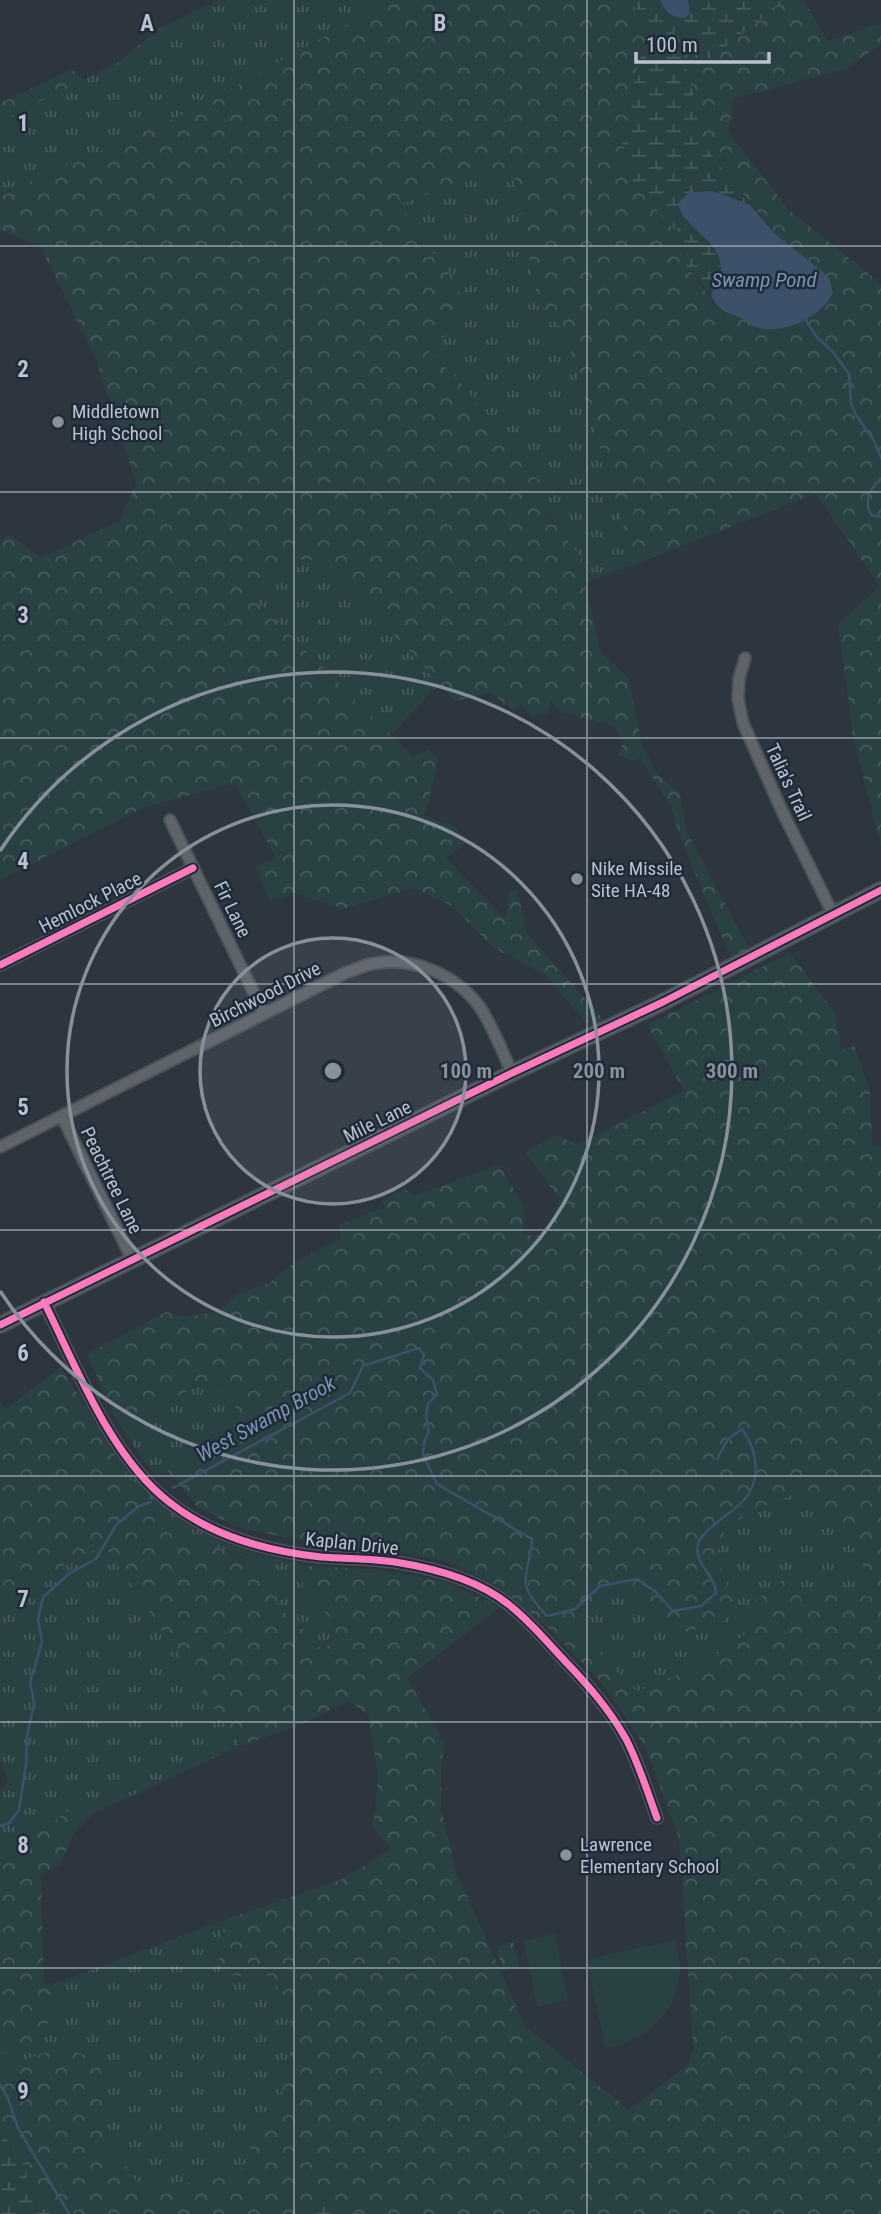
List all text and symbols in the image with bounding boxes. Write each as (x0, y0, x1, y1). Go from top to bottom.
text: A (140, 10, 154, 37)
text: B (434, 10, 446, 37)
scale bar (636, 21, 769, 65)
text: 100 m (646, 33, 698, 57)
text: 1 (17, 110, 29, 137)
water label: Swamp Pond (711, 268, 817, 292)
text: 2 (17, 356, 29, 383)
place label: Middletown High School (72, 400, 162, 445)
marker: Middletown High School (50, 414, 66, 430)
text: 3 (17, 602, 29, 629)
street label: Talia's Trail (761, 740, 816, 825)
text: 4 (17, 848, 29, 875)
place label: Nike Missile Site HA-48 (591, 857, 683, 902)
street label: Hemlock Place (35, 867, 146, 938)
marker: Nike Missile Site HA-48 (569, 871, 585, 887)
street label: Fir Lane (209, 877, 256, 941)
street label: Birchwood Drive (206, 957, 325, 1032)
centre of rings (321, 1059, 345, 1083)
text: 100 m (440, 1059, 492, 1083)
text: 200 m (573, 1059, 625, 1083)
text: 300 m (706, 1059, 758, 1083)
text: 5 (17, 1094, 29, 1121)
street label: Mile Lane (340, 1095, 415, 1148)
street label: Peachtree Lane (76, 1123, 147, 1237)
text: 6 (17, 1340, 29, 1367)
water label: West Swamp Brook (192, 1370, 340, 1467)
street label: Kaplan Drive (304, 1527, 400, 1560)
text: 7 (17, 1586, 29, 1613)
text: 8 (17, 1832, 29, 1859)
place label: Lawrence Elementary School (580, 1833, 719, 1878)
marker: Lawrence Elementary School (558, 1847, 574, 1863)
text: 9 (17, 2078, 29, 2105)

